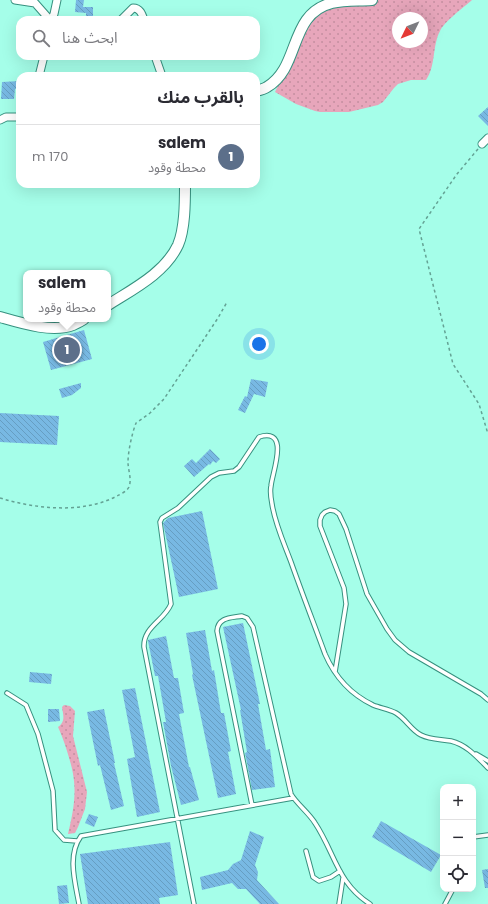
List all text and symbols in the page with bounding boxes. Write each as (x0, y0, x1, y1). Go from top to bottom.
north arrow (392, 12, 428, 48)
search box (16, 16, 260, 60)
icon: search (30, 27, 52, 49)
text: ابحث هنا (62, 27, 118, 48)
text: بالقرب منك (158, 85, 244, 109)
text: salem (158, 132, 206, 153)
text: 170 m (32, 147, 68, 166)
text: 1 (229, 147, 233, 166)
text: محطة وقود (148, 158, 206, 177)
popup (23, 270, 111, 322)
text: salem (38, 272, 86, 293)
text: محطة وقود (38, 298, 96, 317)
your location (249, 334, 269, 354)
pin: 1 (54, 335, 80, 365)
map controls (440, 784, 476, 892)
button: + (440, 784, 476, 820)
button: − (440, 820, 476, 856)
button: locate (440, 856, 476, 892)

